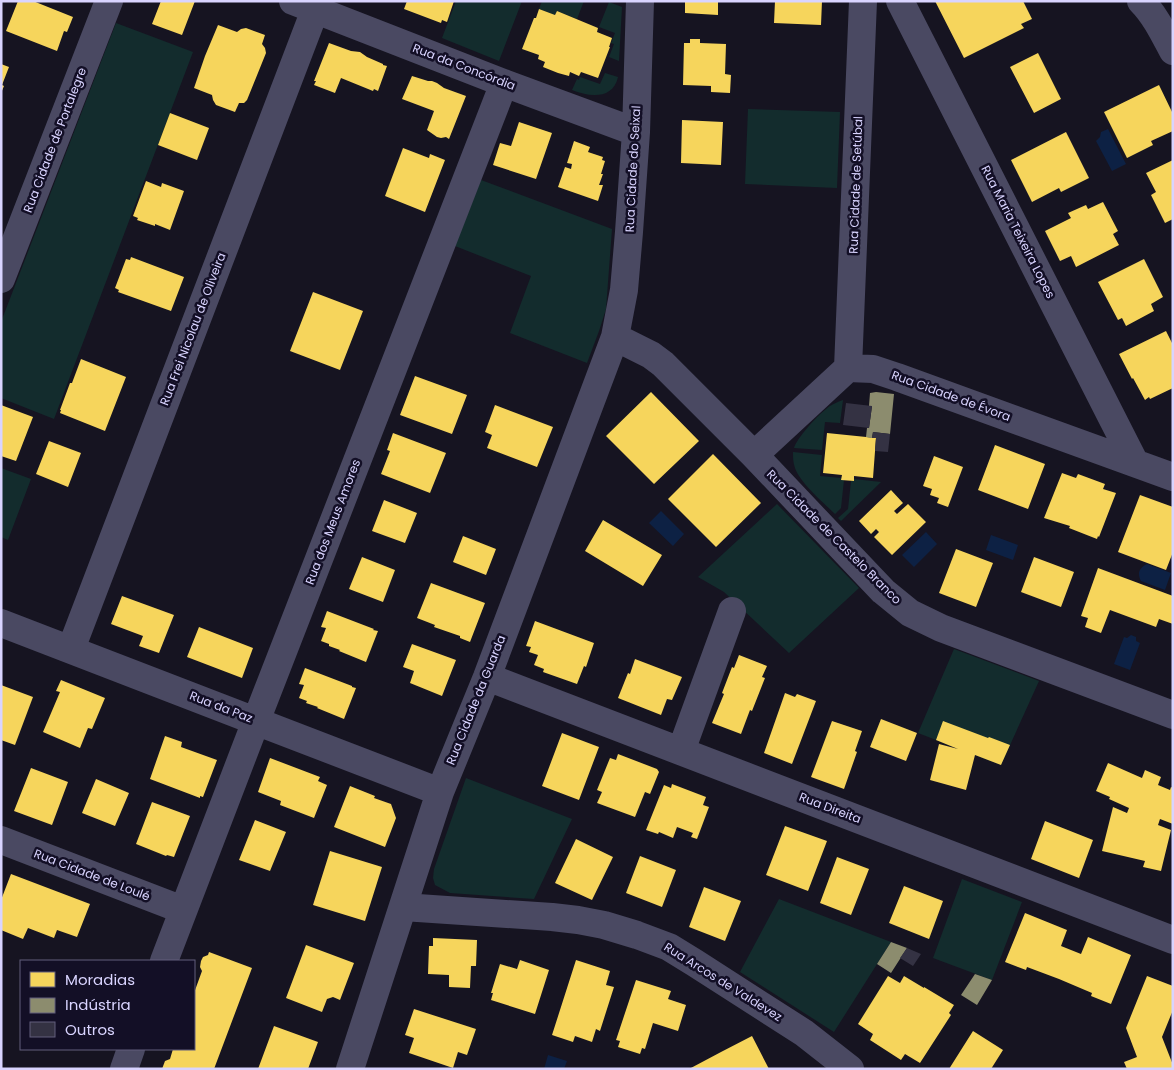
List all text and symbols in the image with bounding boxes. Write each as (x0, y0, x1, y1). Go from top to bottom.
street label: Rua da Concórdia (410, 39, 518, 94)
street label: Rua Cidade de Portalegre (19, 65, 90, 215)
street label: Rua Cidade do Seixal (621, 105, 644, 233)
street label: Rua Cidade de Setúbal (845, 116, 866, 254)
street label: Rua Maria Teixeira Lopes (978, 162, 1059, 301)
street label: Rua Frei Nicolau de Oliveira (155, 250, 230, 408)
street label: Rua Cidade de Évora (889, 366, 1013, 425)
street label: Rua dos Meus Amores (301, 457, 364, 587)
street label: Rua Cidade de Castelo Branco (763, 466, 906, 608)
street label: Rua Cidade da Guarda (442, 632, 509, 767)
street label: Rua da Paz (187, 687, 255, 726)
street label: Rua Direita (797, 788, 864, 827)
street label: Rua Cidade de Loulé (32, 845, 153, 905)
street label: Rua Arcos de Valdevez (661, 938, 786, 1025)
legend (20, 960, 195, 1050)
text: Moradias (65, 969, 135, 990)
text: Indústria (65, 994, 131, 1015)
text: Outros (65, 1019, 115, 1040)

